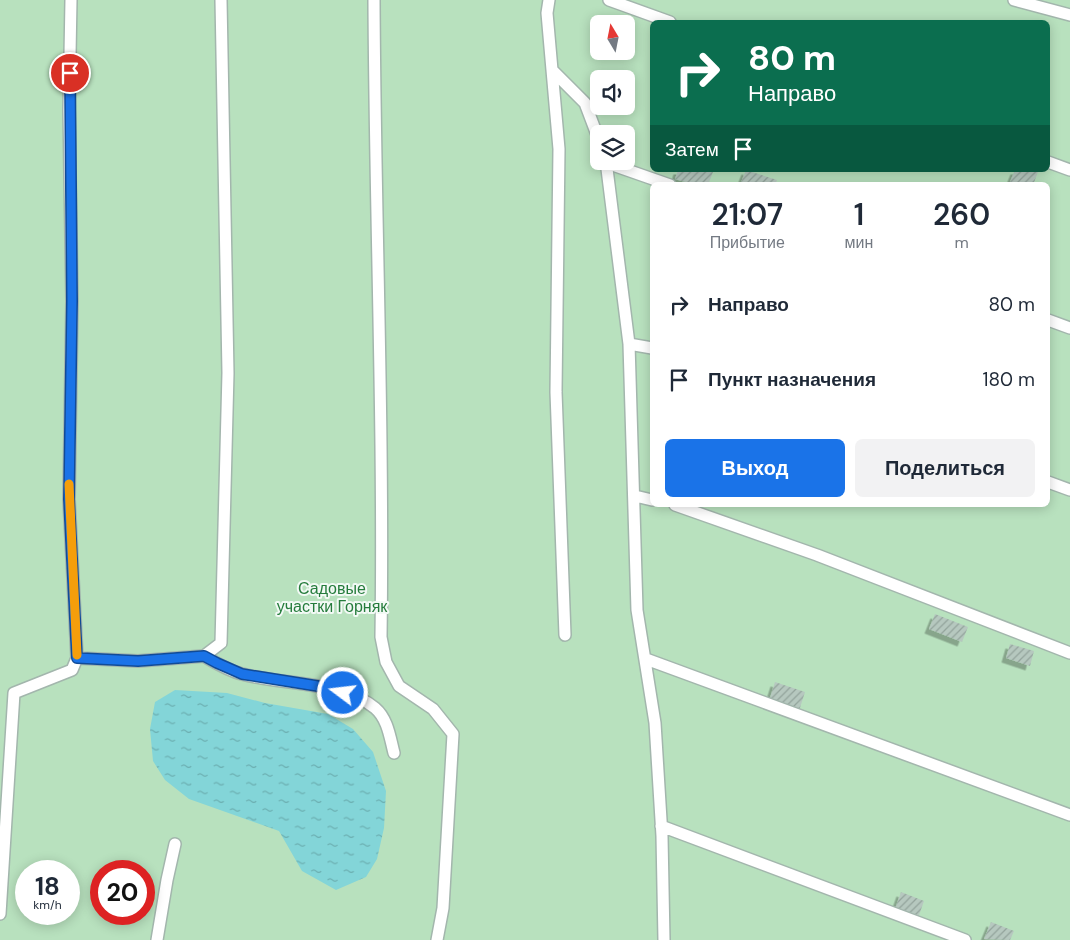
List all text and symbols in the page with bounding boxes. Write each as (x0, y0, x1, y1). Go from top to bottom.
north arrow (590, 15, 635, 60)
map controls (590, 15, 635, 170)
text: 80 m (748, 35, 836, 81)
icon: right (665, 40, 730, 105)
pin (49, 52, 91, 94)
icon: arrive (56, 59, 84, 87)
button: sound (590, 70, 635, 115)
text: Направо (748, 79, 836, 108)
button: layers (590, 125, 635, 170)
icon: arrive (729, 135, 757, 163)
text: Затем (665, 137, 719, 162)
text: 21:07 (711, 195, 783, 234)
text: 1 (854, 195, 864, 234)
text: 260 (933, 195, 990, 234)
text: Прибытие (710, 232, 785, 253)
text: мин (845, 232, 873, 253)
text: m (955, 232, 969, 253)
icon: right (665, 291, 693, 319)
text: Направо (708, 292, 789, 317)
text: 80 m (988, 292, 1035, 317)
icon: arrive (665, 366, 693, 394)
text: Пункт назначения (708, 367, 876, 392)
text: 180 m (983, 367, 1035, 392)
button: Выход (665, 439, 845, 497)
button: Поделиться (855, 439, 1035, 497)
park label: Садовые участки Горняк (277, 578, 388, 617)
position arrow (316, 666, 368, 718)
speed limit sign: 20 (90, 860, 155, 925)
text: 18 (35, 870, 60, 903)
text: km/h (33, 897, 62, 913)

